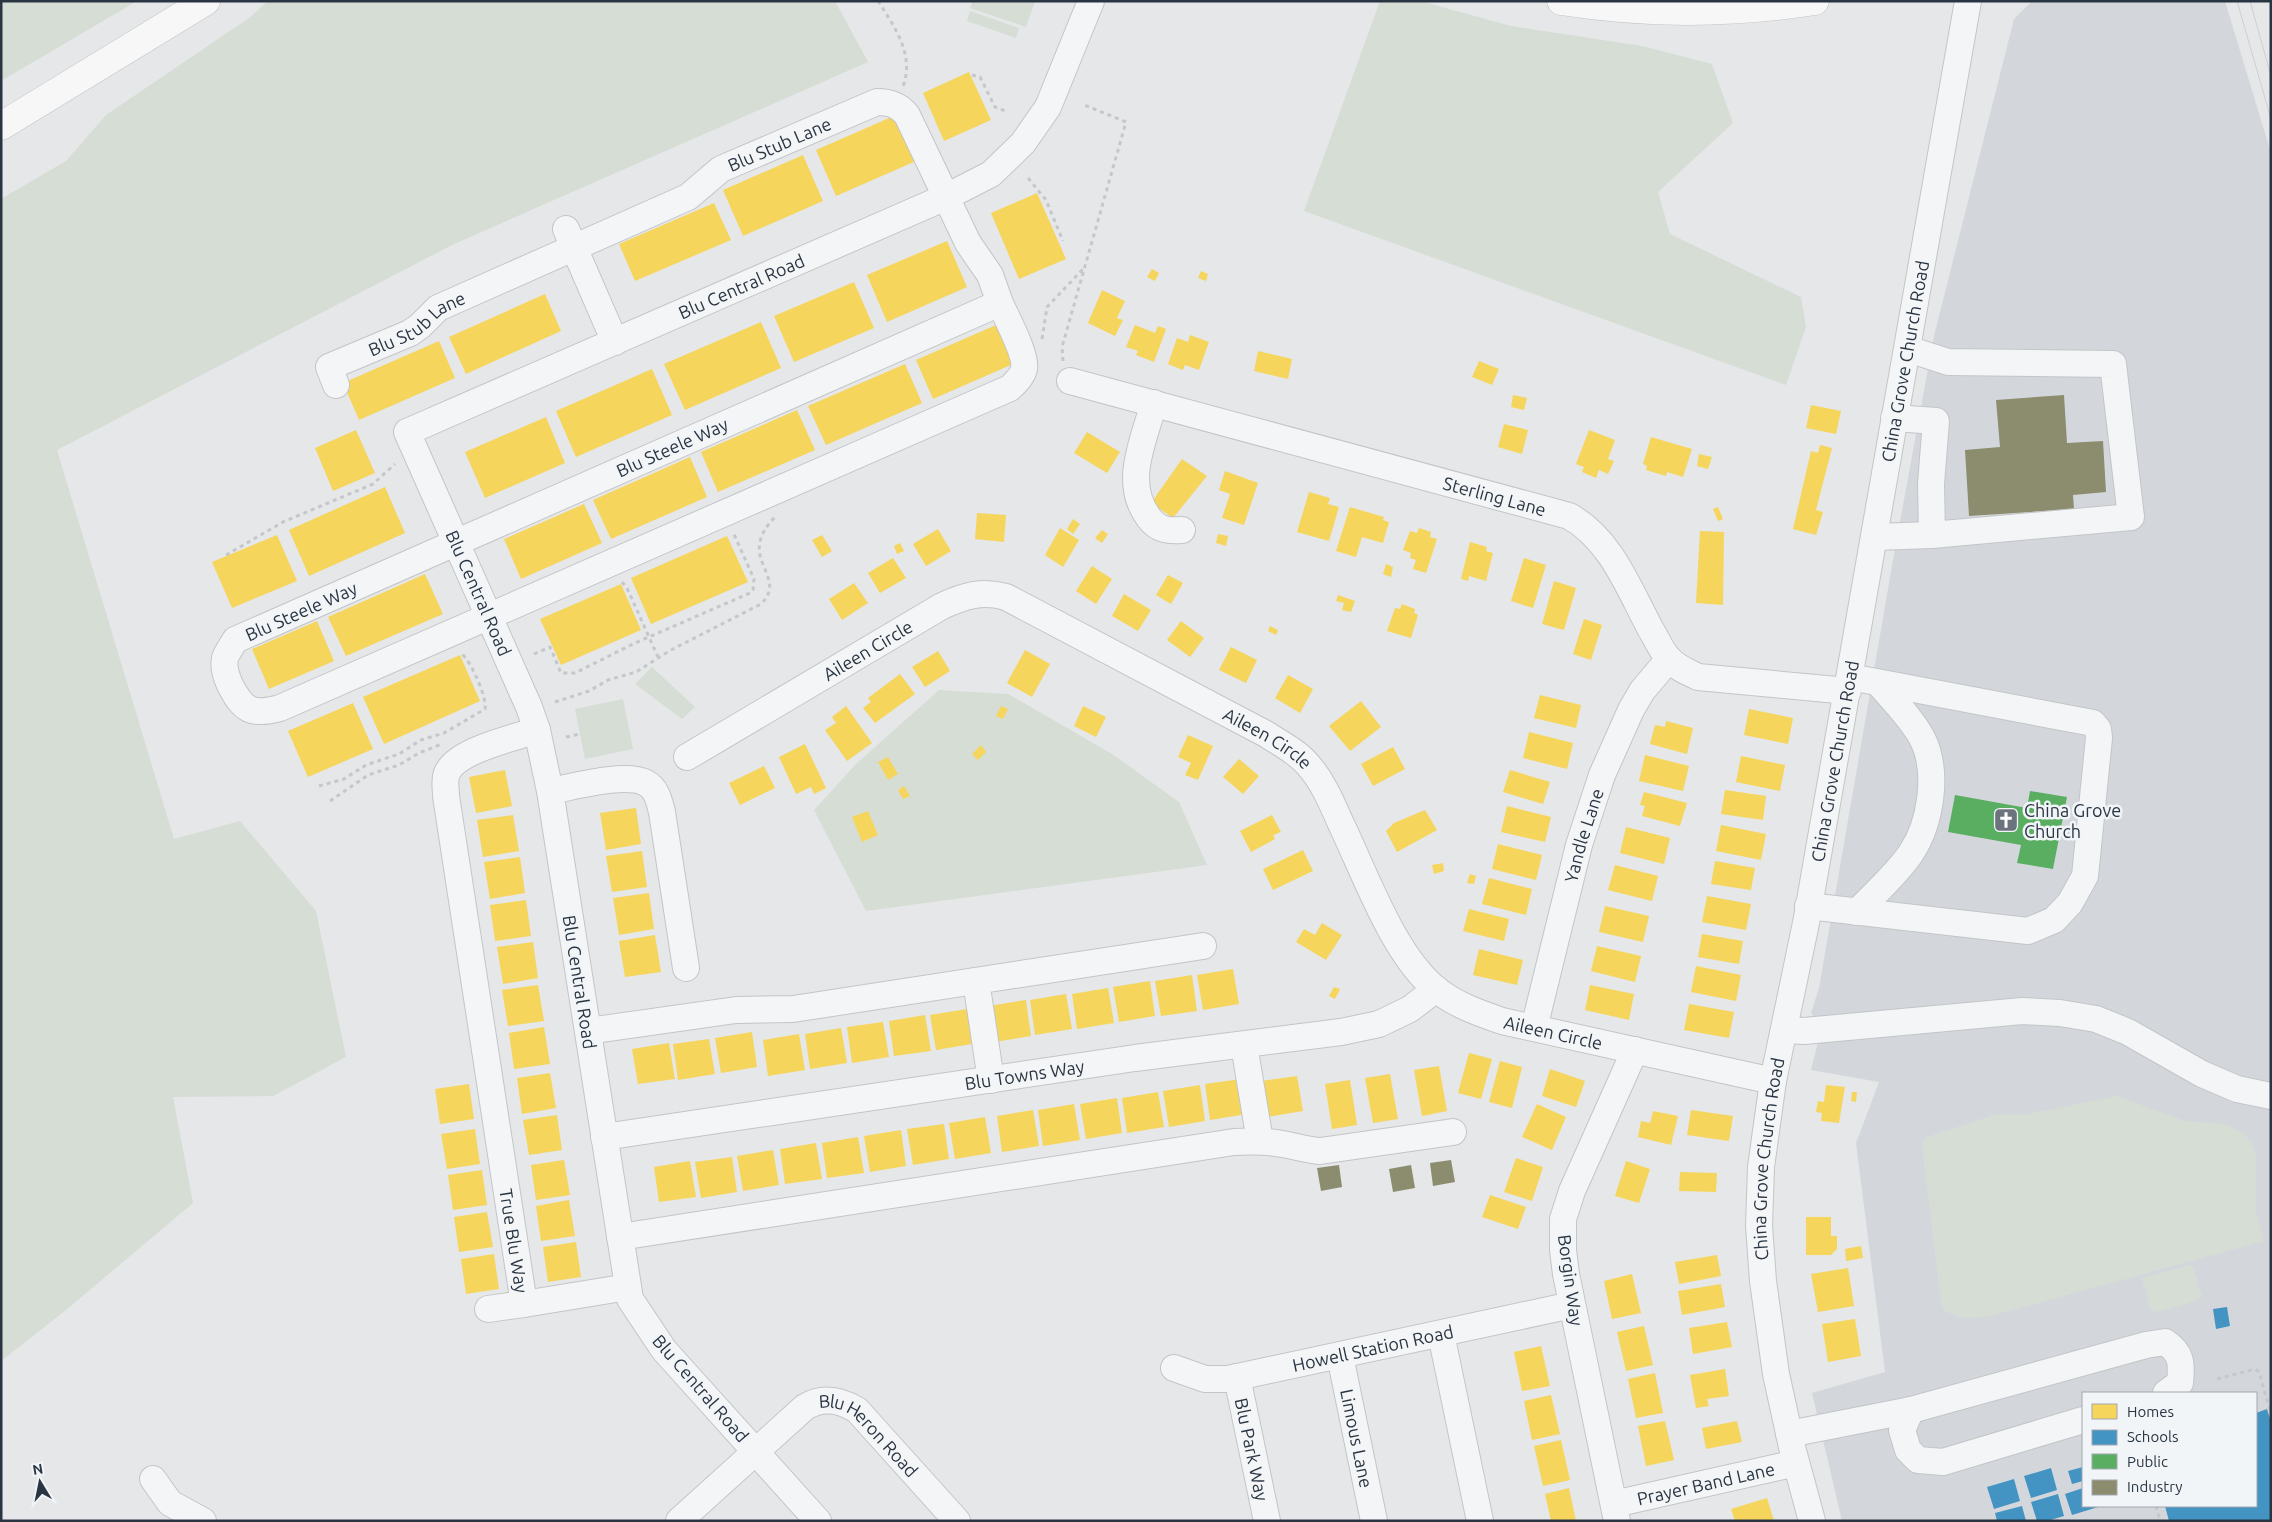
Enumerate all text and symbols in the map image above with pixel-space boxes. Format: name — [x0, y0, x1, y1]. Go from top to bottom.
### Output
street label: Blu Stub Lane — [724, 113, 834, 175]
street label: Blu Central Road — [675, 250, 807, 322]
street label: China Grove Church Road — [1877, 259, 1932, 464]
street label: Blu Stub Lane — [365, 287, 468, 359]
street label: Blu Steele Way — [613, 413, 731, 481]
street label: Sterling Lane — [1441, 472, 1548, 519]
street label: Blu Central Road — [442, 527, 516, 659]
street label: Blu Steele Way — [242, 577, 360, 645]
street label: Aileen Circle — [819, 616, 916, 684]
street label: China Grove Church Road — [1807, 659, 1862, 863]
street label: Aileen Circle — [1220, 703, 1316, 773]
street label: Yandle Lane — [1560, 786, 1607, 884]
place label: China Grove Church — [2024, 800, 2121, 841]
church icon: China Grove Church — [1993, 807, 2019, 833]
street label: Blu Central Road — [560, 914, 600, 1050]
street label: Aileen Circle — [1502, 1012, 1604, 1053]
street label: Blu Towns Way — [963, 1056, 1086, 1093]
street label: China Grove Church Road — [1749, 1056, 1788, 1261]
street label: True Blu Way — [496, 1187, 532, 1295]
street label: Borgin Way — [1555, 1233, 1587, 1327]
street label: Howell Station Road — [1290, 1321, 1455, 1375]
street label: Blu Central Road — [649, 1330, 753, 1446]
street label: Limous Lane — [1337, 1387, 1377, 1490]
street label: Blu Heron Road — [818, 1390, 922, 1481]
legend — [2082, 1392, 2257, 1507]
street label: Blu Park Way — [1232, 1396, 1273, 1503]
text: Homes — [2127, 1403, 2174, 1420]
text: Schools — [2127, 1428, 2178, 1445]
text: Public — [2127, 1453, 2168, 1470]
north arrow — [15, 1457, 65, 1507]
street label: Prayer Band Lane — [1635, 1458, 1777, 1509]
text: N — [31, 1460, 44, 1478]
text: Industry — [2127, 1478, 2182, 1495]

